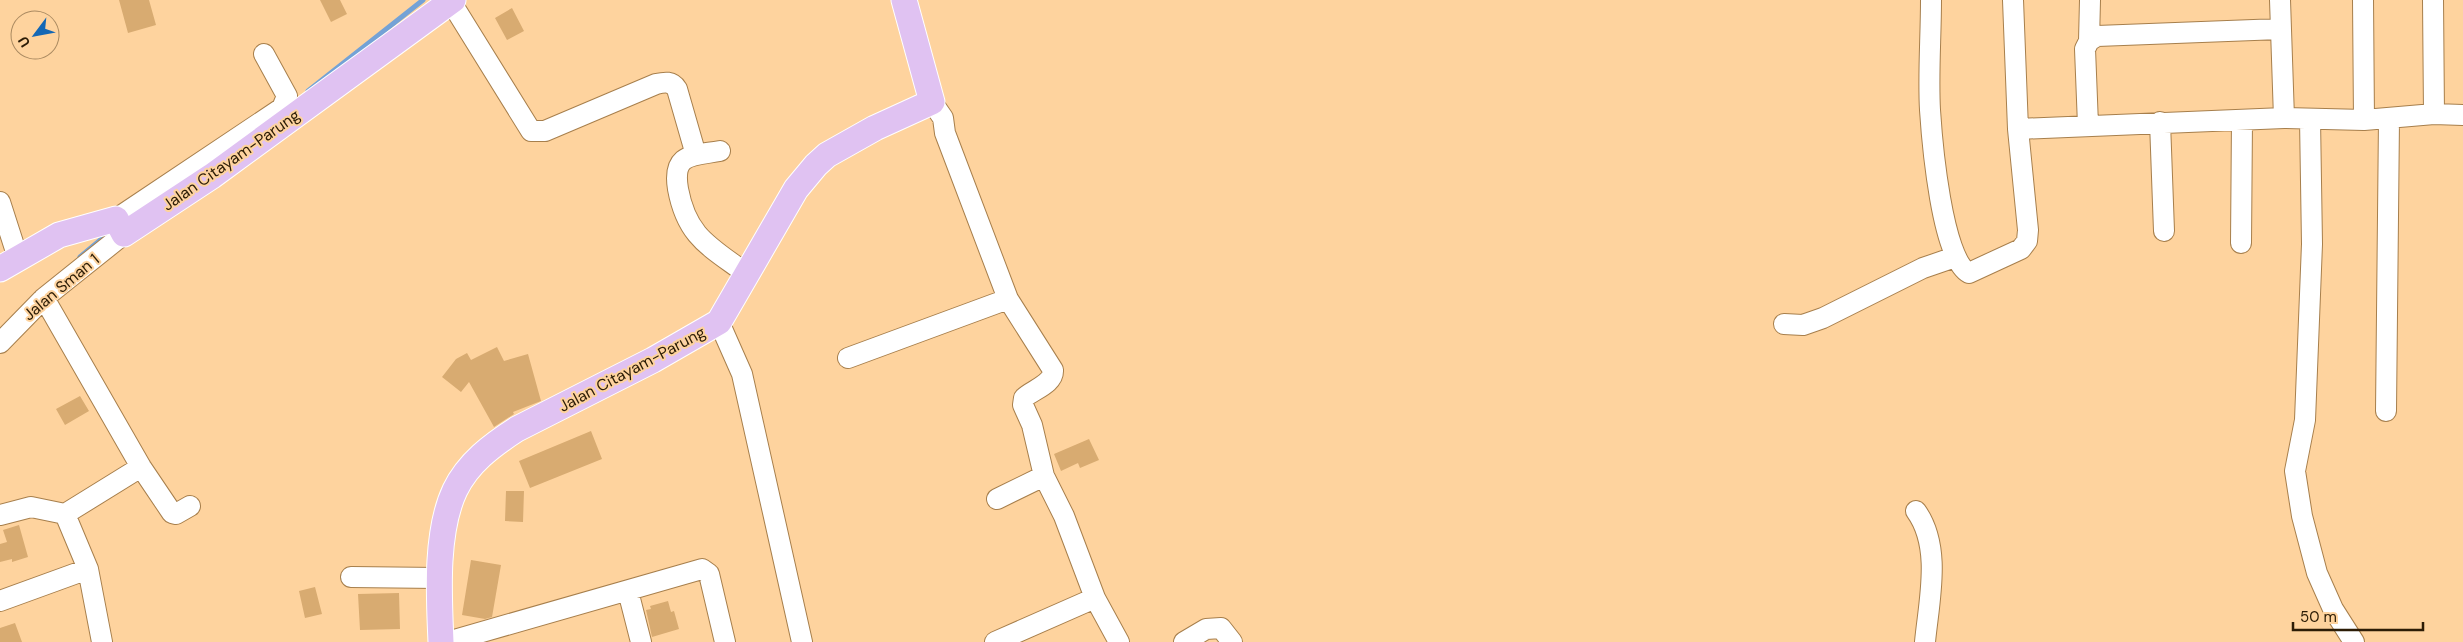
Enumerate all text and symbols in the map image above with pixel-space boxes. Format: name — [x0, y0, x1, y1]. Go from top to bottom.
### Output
north arrow — [10, 10, 60, 60]
text: U — [14, 33, 34, 51]
street label: Jalan Citayam-Parung — [158, 105, 304, 215]
street label: Jalan Sman 1 — [19, 249, 103, 325]
street label: Jalan Citayam-Parung — [555, 321, 709, 417]
scale bar — [2293, 600, 2423, 632]
text: 50 m — [2300, 607, 2337, 627]

